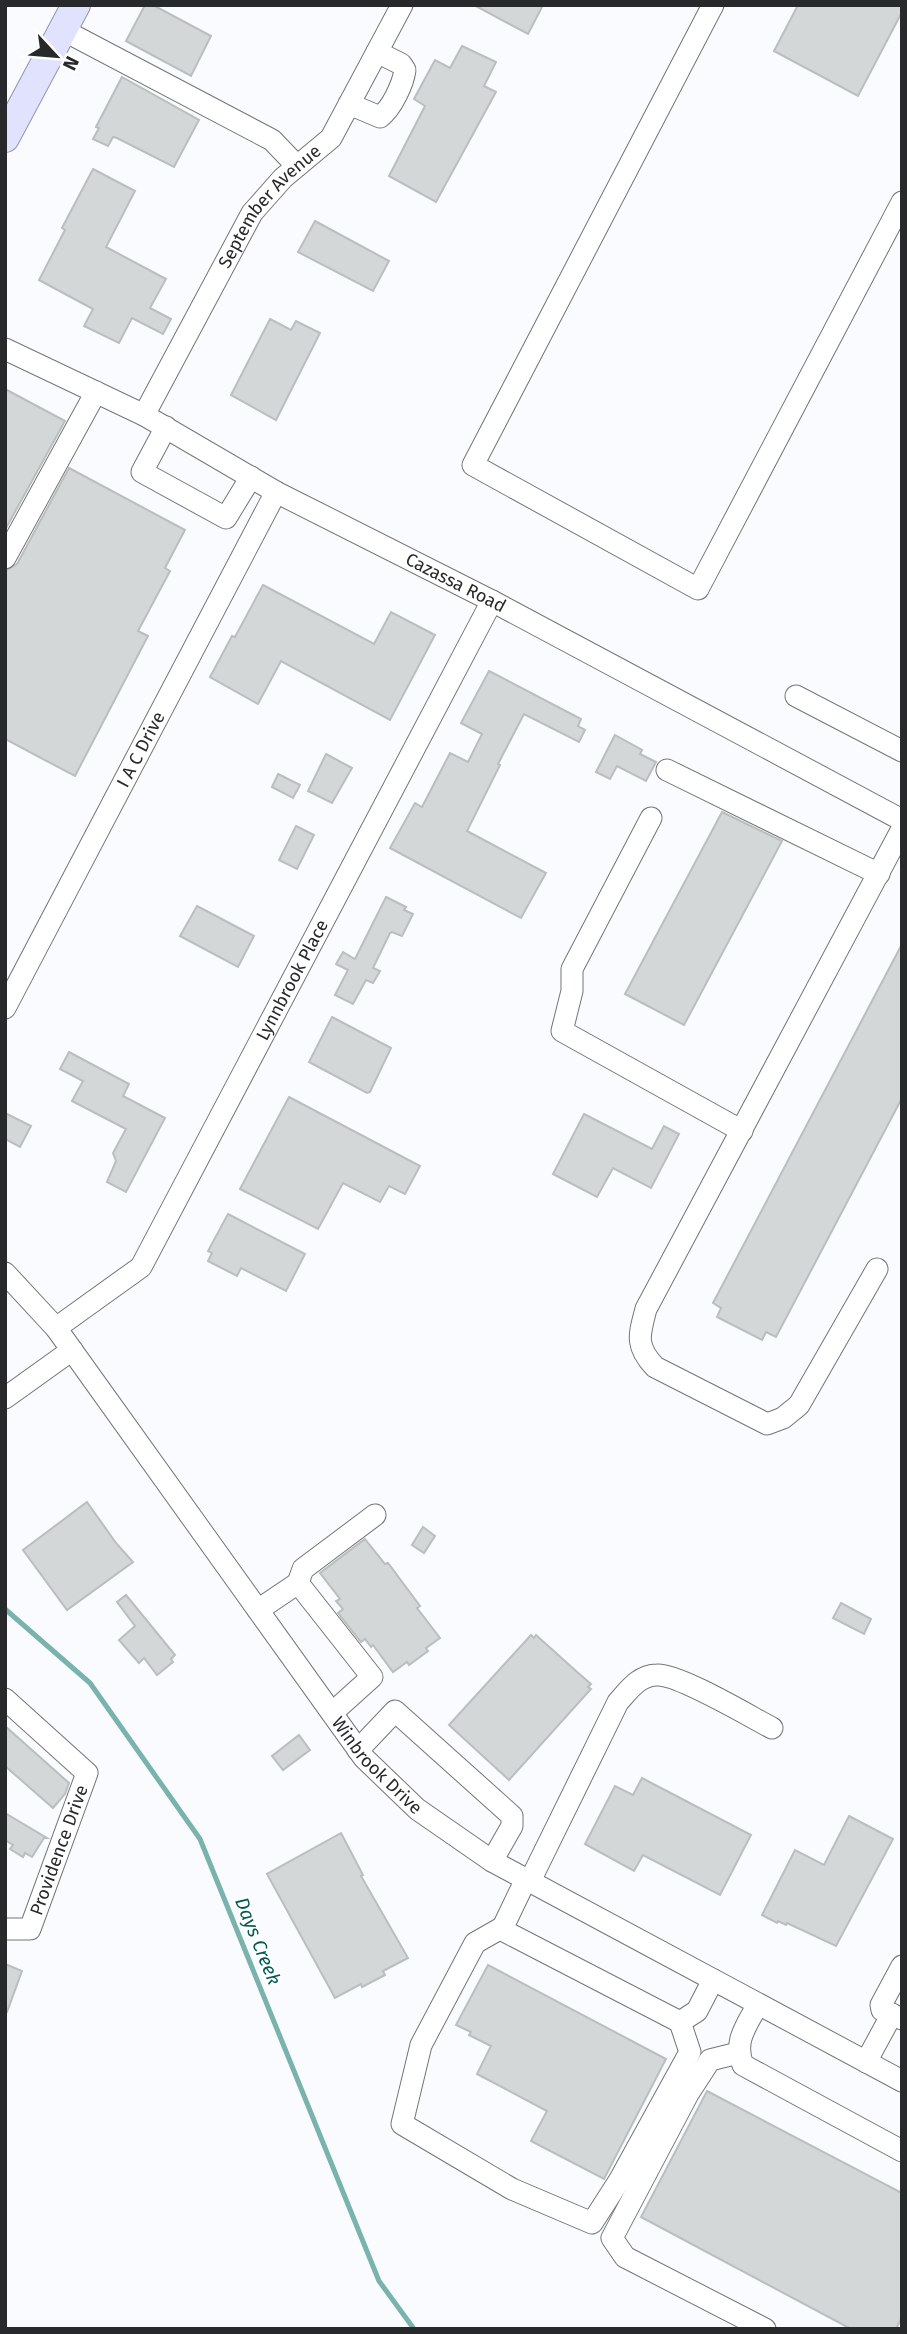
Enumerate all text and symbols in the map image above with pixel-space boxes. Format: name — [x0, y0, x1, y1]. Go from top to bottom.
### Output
north arrow — [21, 21, 91, 91]
text: N — [58, 53, 84, 74]
street label: September Avenue — [214, 140, 325, 272]
street label: Cazassa Road — [402, 548, 510, 617]
street label: I A C Drive — [112, 708, 170, 791]
street label: Lynnbrook Place — [251, 916, 333, 1044]
street label: Winbrook Drive — [327, 1712, 427, 1819]
street label: Providence Drive — [25, 1782, 93, 1918]
water label: Days Creek — [230, 1894, 286, 1988]

